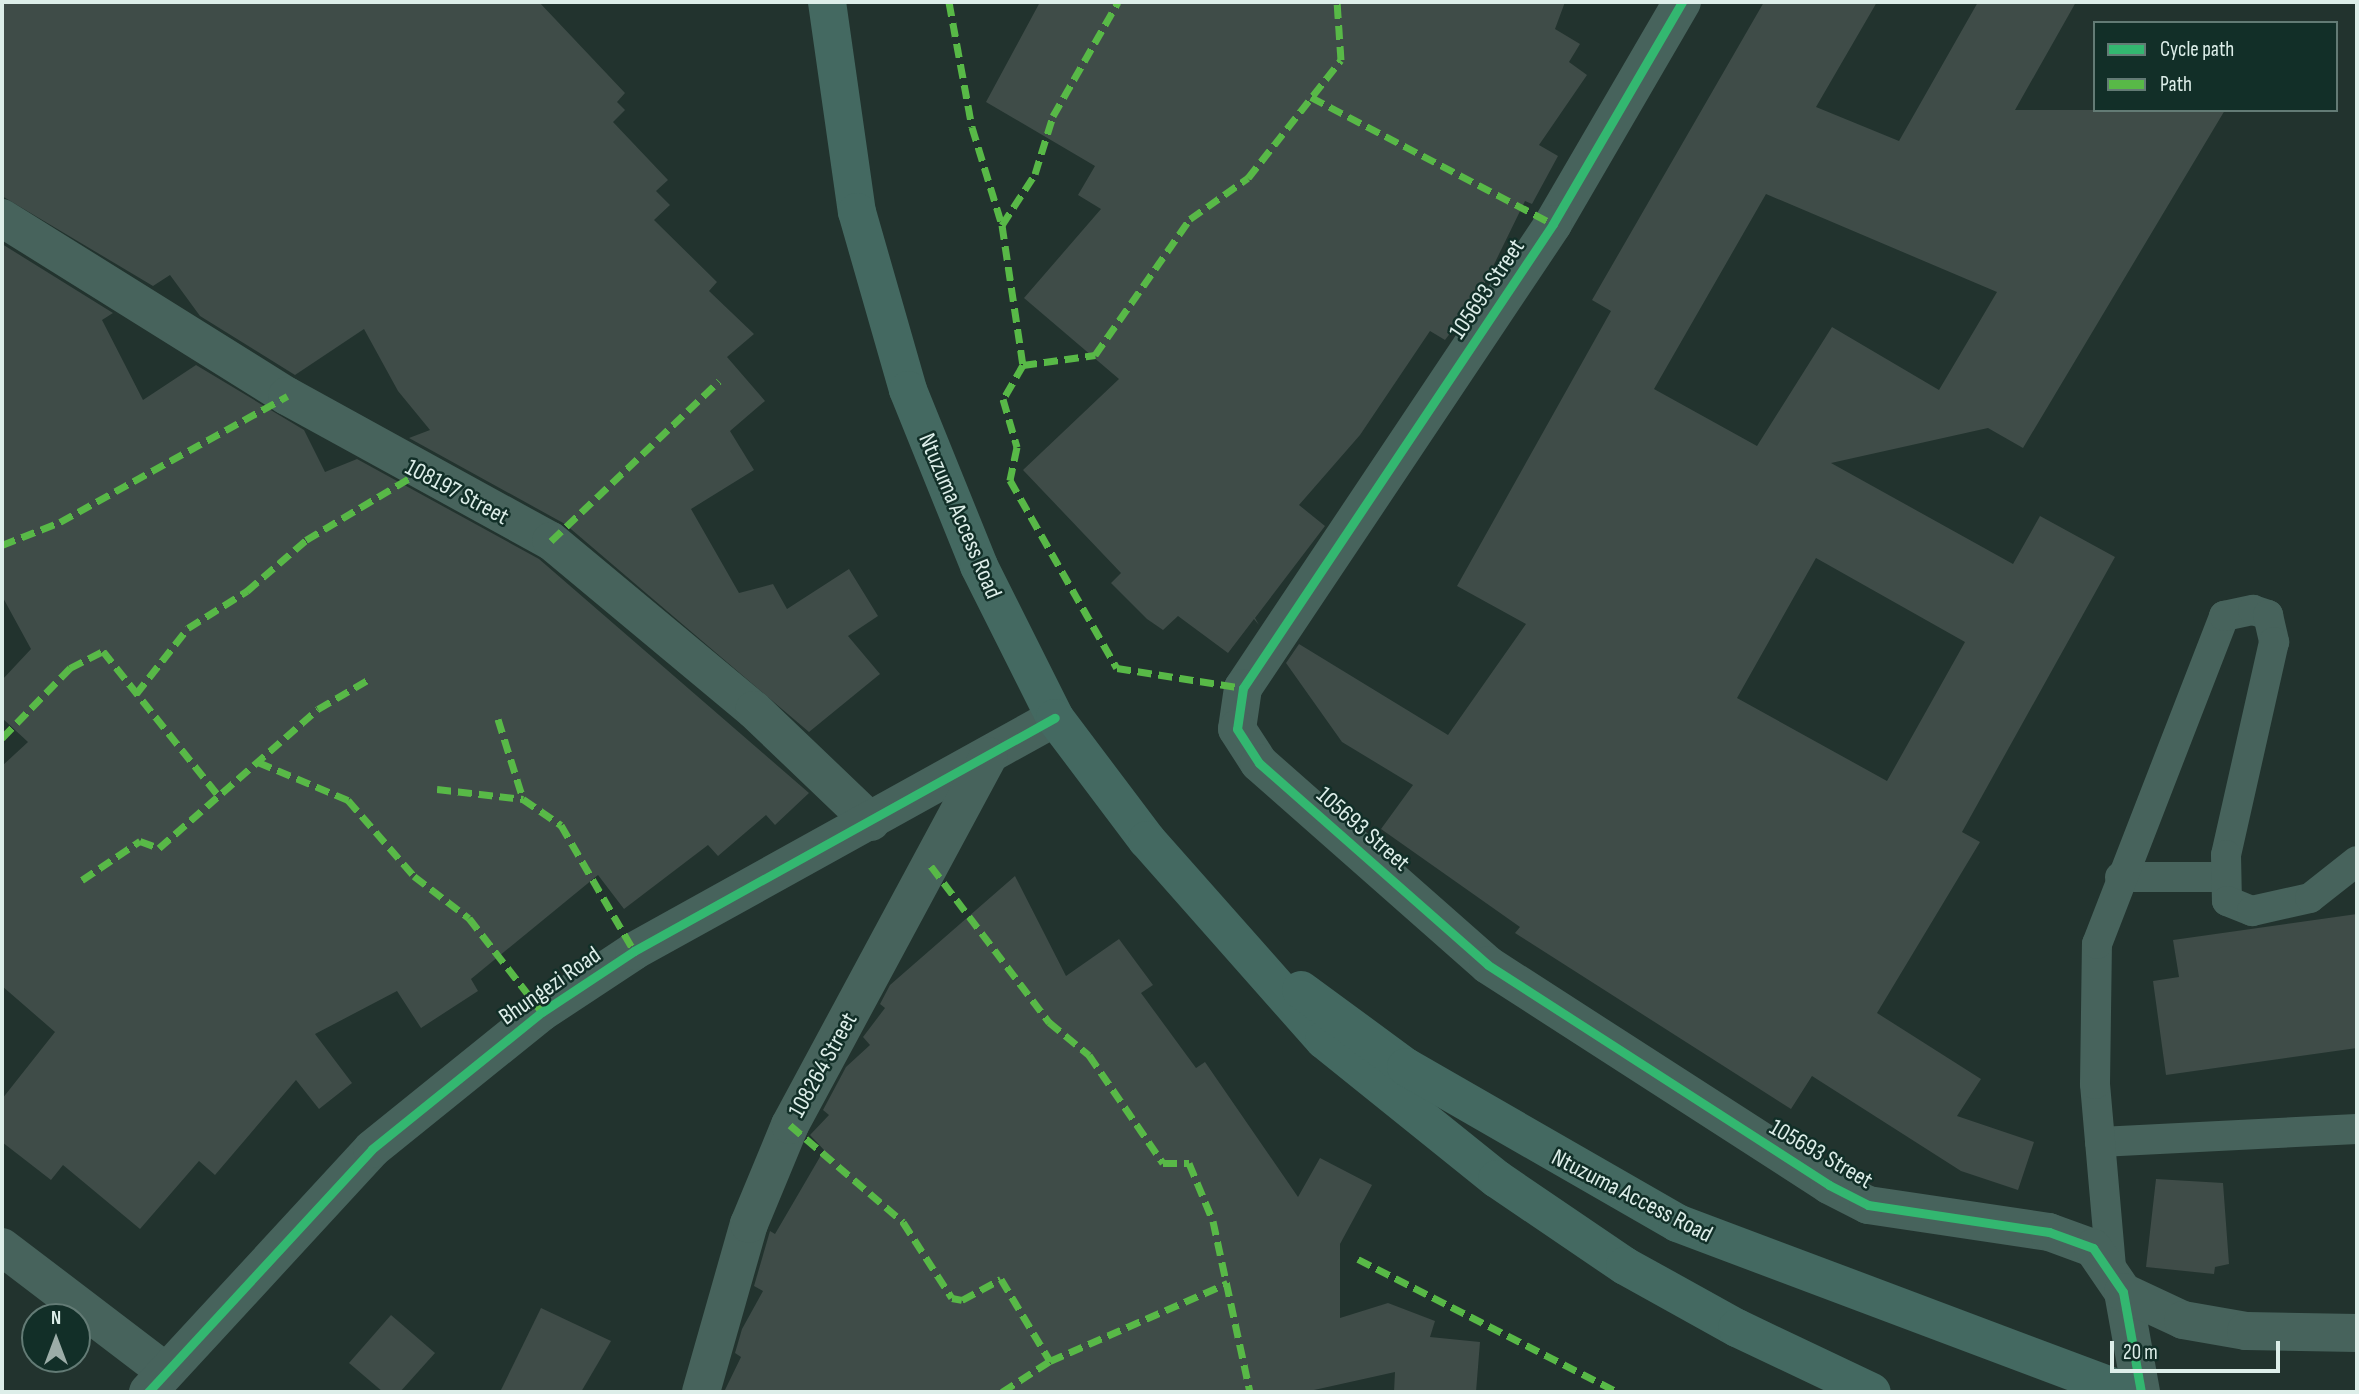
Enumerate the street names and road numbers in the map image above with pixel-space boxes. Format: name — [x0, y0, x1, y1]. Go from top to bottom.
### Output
street label: 105693 Street — [1443, 234, 1531, 344]
street label: Ntuzuma Access Road — [912, 429, 1008, 603]
street label: 108197 Street — [400, 453, 514, 531]
street label: 105693 Street — [1310, 781, 1416, 877]
street label: Bhungezi Road — [494, 941, 606, 1031]
street label: 108264 Street — [782, 1008, 864, 1122]
street label: 105693 Street — [1764, 1113, 1878, 1195]
street label: Ntuzuma Access Road — [1547, 1143, 1717, 1249]

